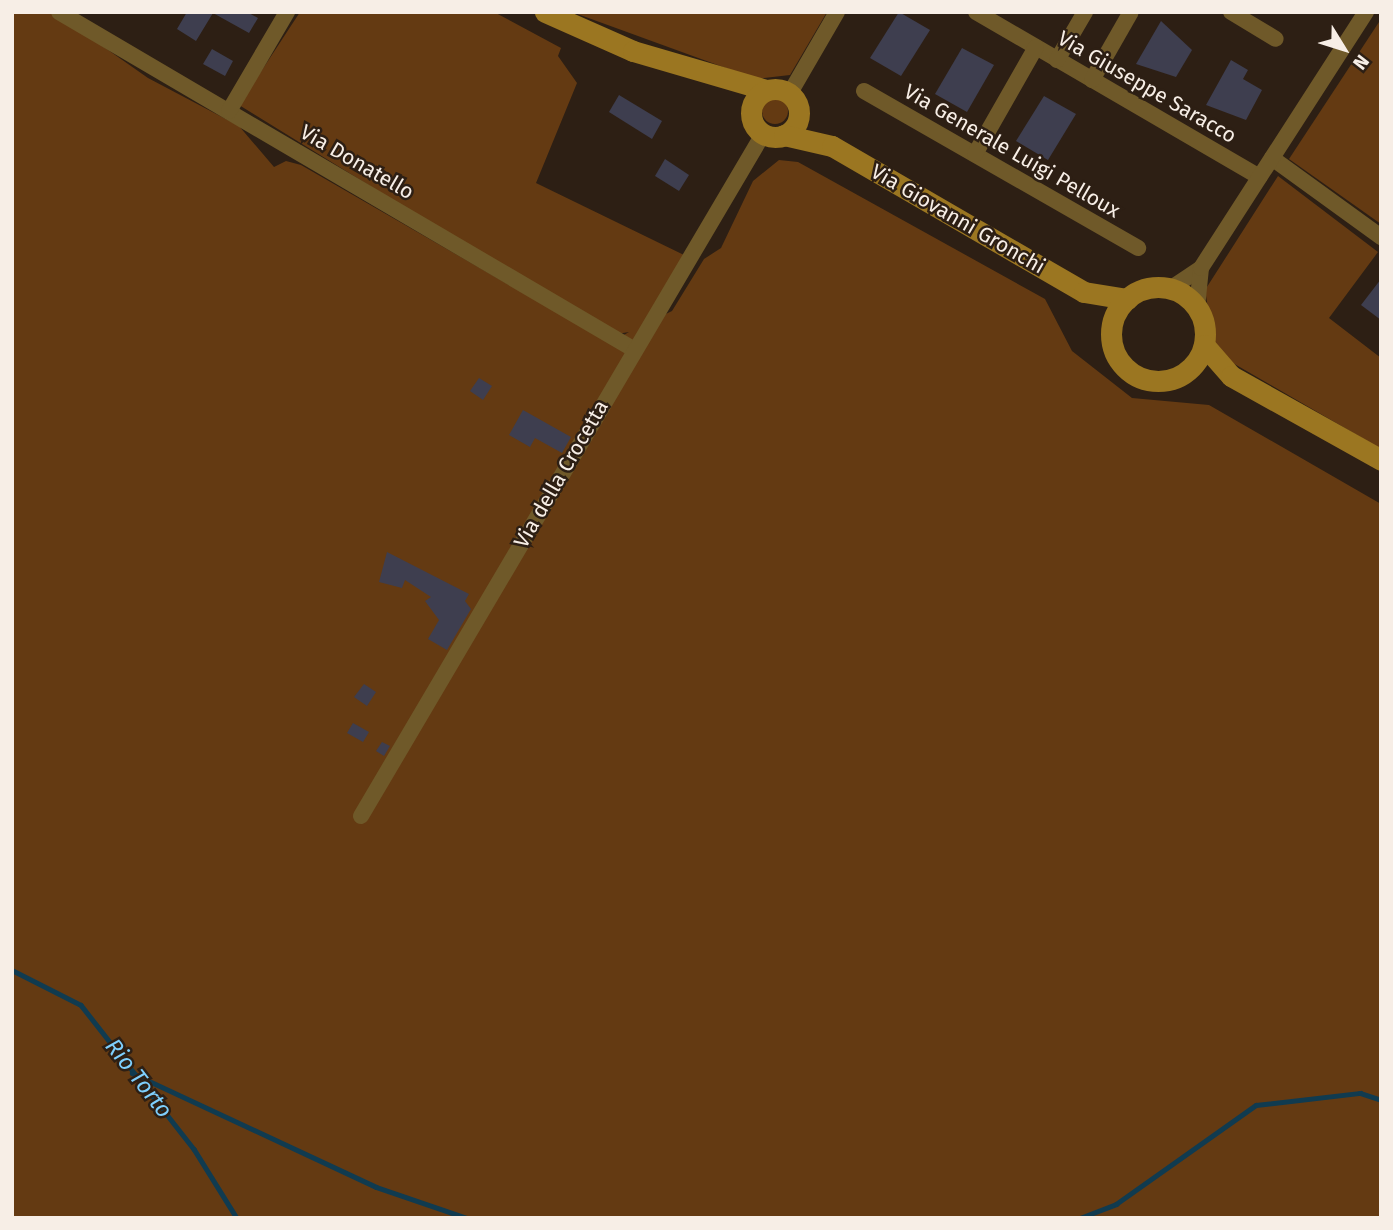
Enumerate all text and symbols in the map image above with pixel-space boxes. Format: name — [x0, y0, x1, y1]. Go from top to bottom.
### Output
north arrow — [1309, 14, 1379, 84]
street label: Via Giuseppe Saracco — [1053, 25, 1241, 149]
text: N — [1348, 50, 1374, 74]
street label: Via Generale Luigi Pelloux — [899, 79, 1125, 223]
street label: Via Donatello — [296, 119, 418, 205]
street label: Via Giovanni Gronchi — [866, 159, 1050, 279]
street label: Via della Crocetta — [508, 396, 614, 552]
water label: Rio Torto — [100, 1033, 178, 1123]

